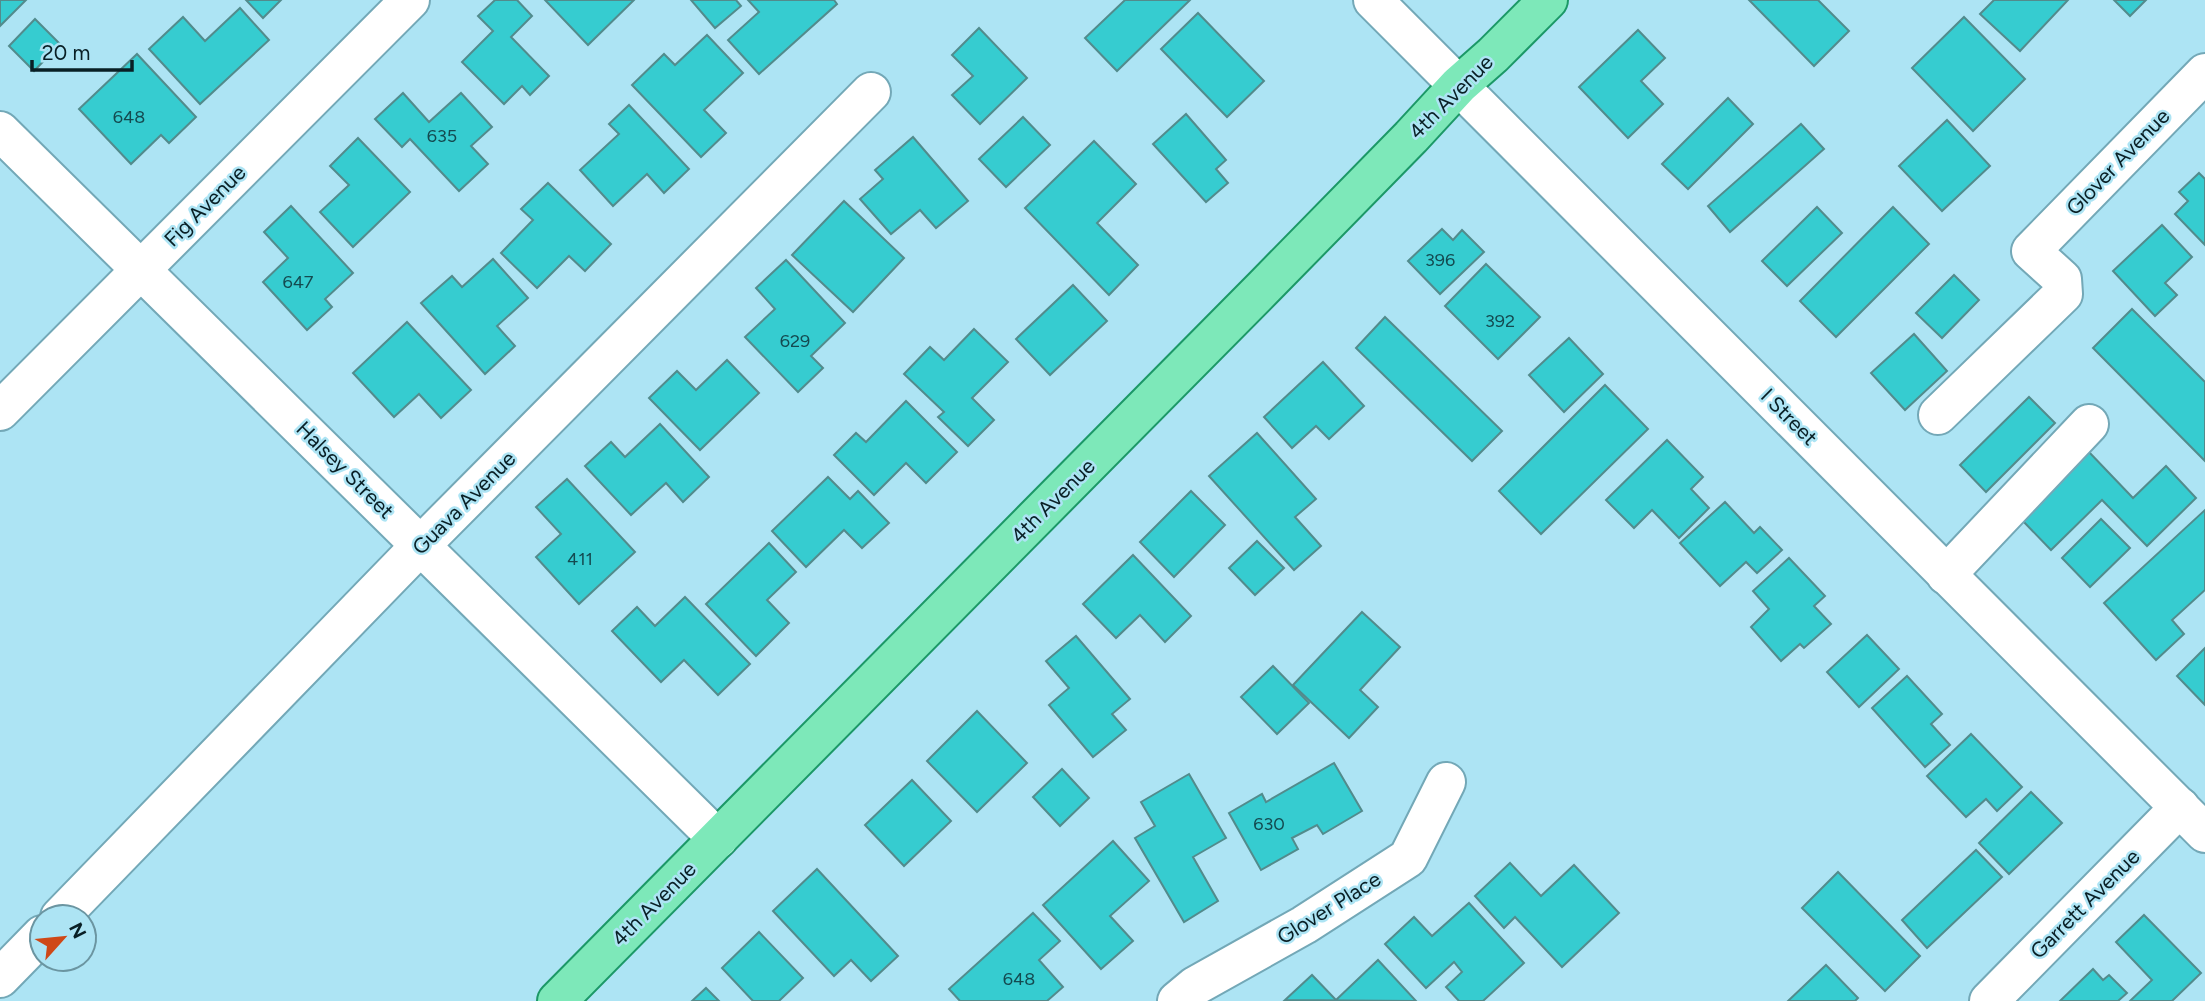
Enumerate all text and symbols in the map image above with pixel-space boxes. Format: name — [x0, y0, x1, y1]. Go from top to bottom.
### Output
scale bar — [32, 28, 131, 72]
text: 20 m — [42, 40, 90, 65]
street label: 4th Avenue — [1403, 49, 1498, 144]
street label: Glover Avenue — [2061, 103, 2175, 220]
house number: 648 — [113, 106, 145, 128]
house number: 635 — [427, 125, 457, 147]
street label: Fig Avenue — [159, 160, 251, 252]
house number: 396 — [1425, 249, 1455, 271]
house number: 647 — [282, 271, 314, 293]
house number: 392 — [1485, 310, 1515, 332]
house number: 629 — [780, 330, 810, 352]
street label: I Street — [1756, 383, 1823, 450]
street label: Halsey Street — [292, 416, 399, 523]
street label: Guava Avenue — [407, 446, 521, 560]
street label: 4th Avenue — [1005, 453, 1100, 548]
house number: 411 — [567, 548, 593, 570]
house number: 630 — [1253, 813, 1285, 835]
street label: Garrett Avenue — [2025, 844, 2145, 964]
street label: 4th Avenue — [606, 856, 701, 951]
street label: Glover Place — [1272, 866, 1385, 949]
north arrow — [28, 903, 98, 973]
text: N — [64, 919, 91, 942]
house number: 648 — [1003, 968, 1035, 990]

